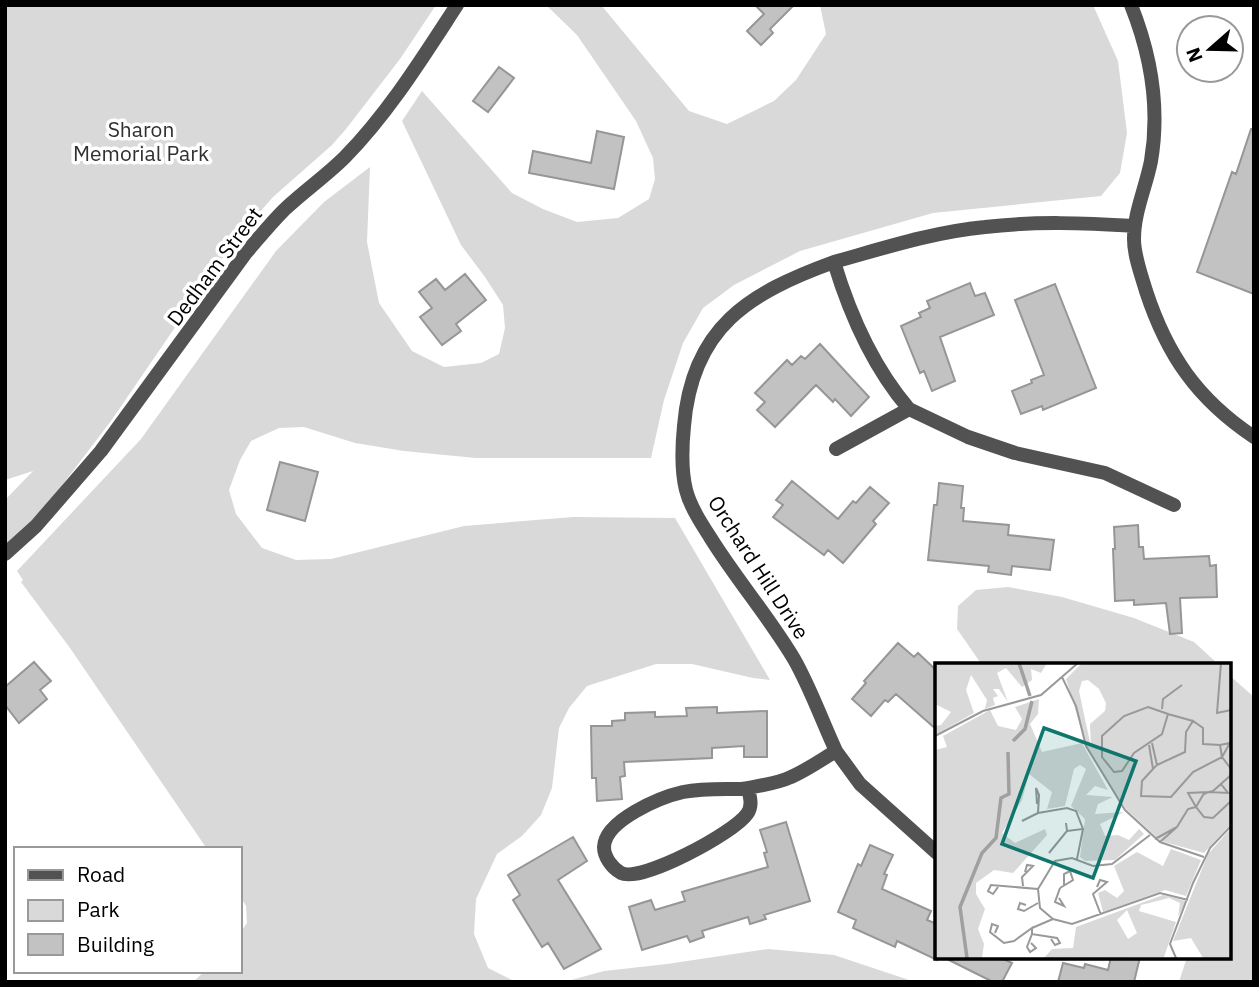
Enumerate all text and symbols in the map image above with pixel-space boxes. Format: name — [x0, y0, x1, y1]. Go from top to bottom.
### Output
north arrow — [1175, 14, 1245, 84]
text: N — [1180, 44, 1208, 65]
park label: Sharon Memorial Park — [73, 115, 209, 167]
street label: Dedham Street — [160, 201, 268, 331]
street label: Orchard Hill Drive — [702, 490, 816, 644]
inset map — [935, 663, 1231, 959]
legend — [14, 847, 242, 973]
text: Road — [77, 860, 125, 888]
text: Park — [77, 895, 120, 923]
text: Building — [77, 930, 154, 958]

